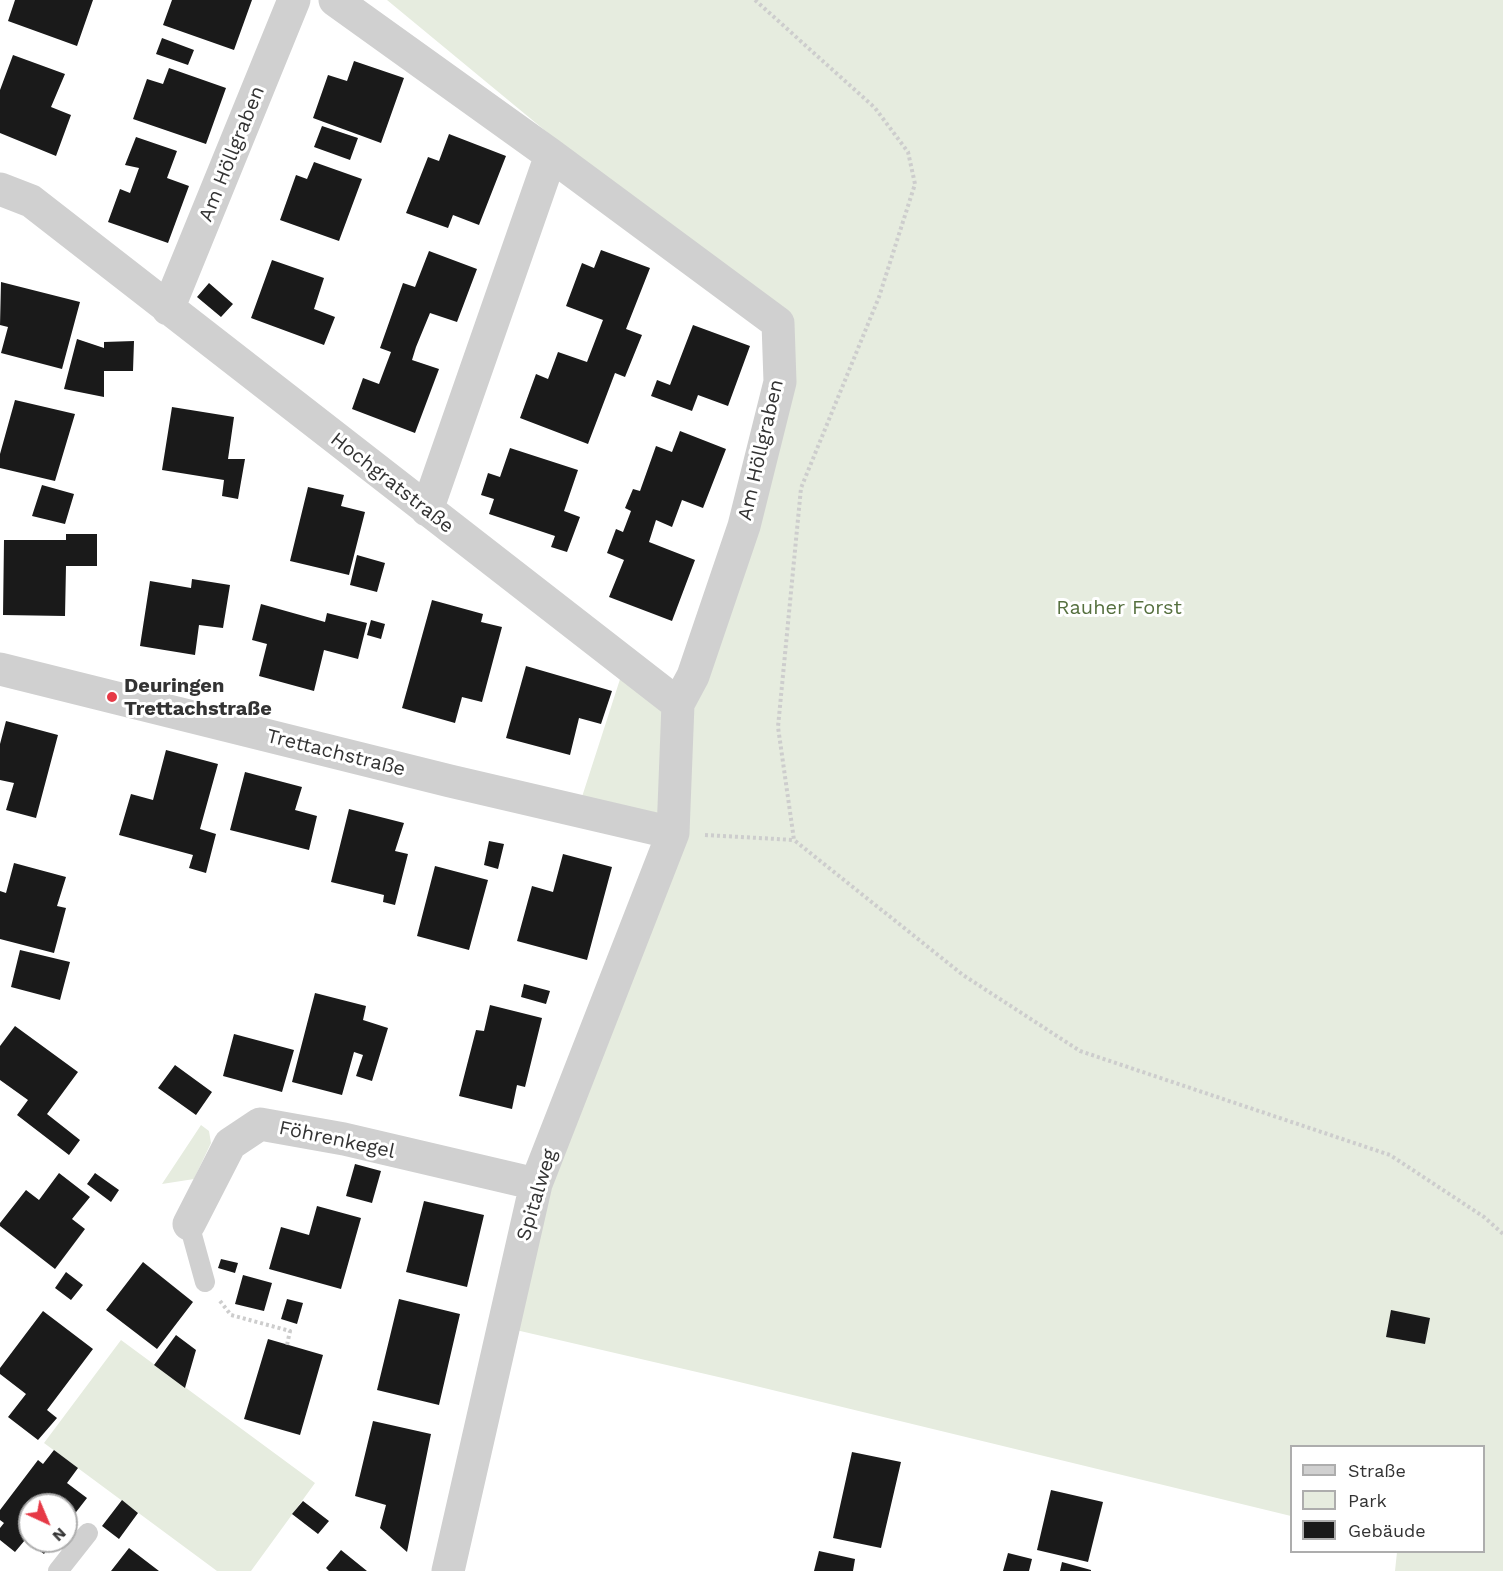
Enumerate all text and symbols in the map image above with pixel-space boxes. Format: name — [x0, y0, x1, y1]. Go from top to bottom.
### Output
street label: Am Höllgraben — [194, 83, 270, 225]
street label: Am Höllgraben — [733, 377, 789, 523]
street label: Hochgratstraße — [326, 427, 458, 539]
park label: Rauher Forst — [1056, 596, 1182, 620]
place label: Deuringen Trettachstraße — [124, 674, 272, 721]
marker: Deuringen Trettachstraße — [105, 690, 119, 704]
street label: Trettachstraße — [264, 724, 408, 782]
street label: Föhrenkegel — [277, 1116, 397, 1164]
street label: Spitalweg — [512, 1146, 562, 1244]
legend — [1290, 1445, 1485, 1553]
text: Straße — [1348, 1460, 1406, 1481]
text: Park — [1348, 1490, 1387, 1511]
north arrow — [18, 1493, 78, 1553]
text: Gebäude — [1348, 1520, 1426, 1541]
text: N — [49, 1524, 70, 1546]

